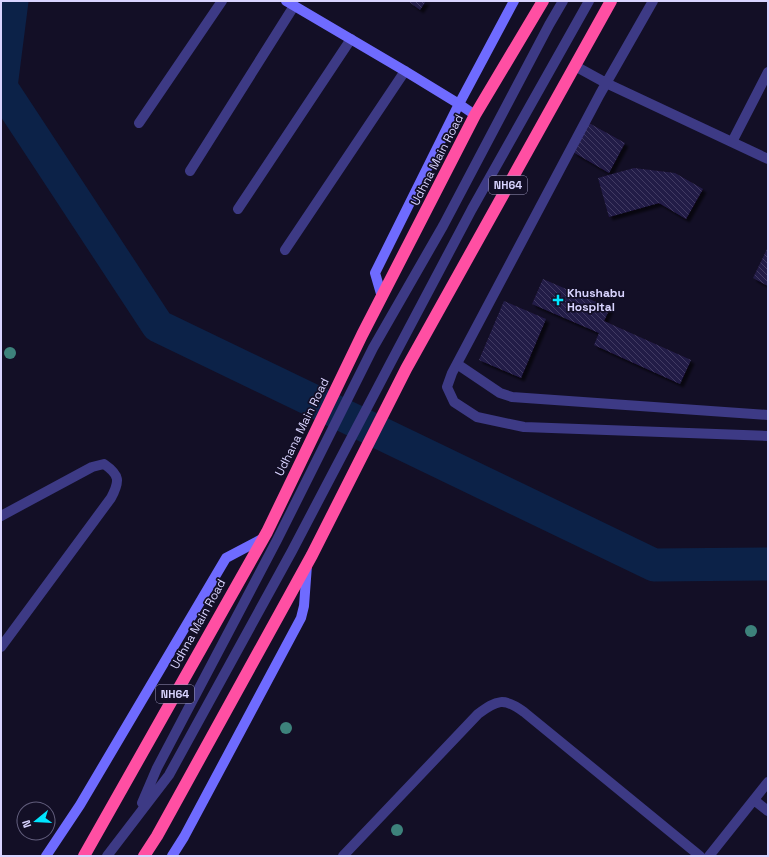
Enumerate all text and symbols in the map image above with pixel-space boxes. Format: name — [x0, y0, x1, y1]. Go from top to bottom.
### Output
street label: Udhna Main Road — [407, 112, 467, 208]
road number: NH64 — [489, 176, 527, 194]
place label: Khushabu Hospital — [567, 285, 625, 315]
marker: Khushabu Hospital — [552, 294, 564, 306]
street label: Udhana Main Road — [271, 375, 333, 479]
street label: Udhna Main Road — [167, 576, 229, 672]
road number: NH64 — [156, 685, 194, 703]
north arrow — [16, 801, 56, 841]
text: N — [19, 818, 34, 830]

